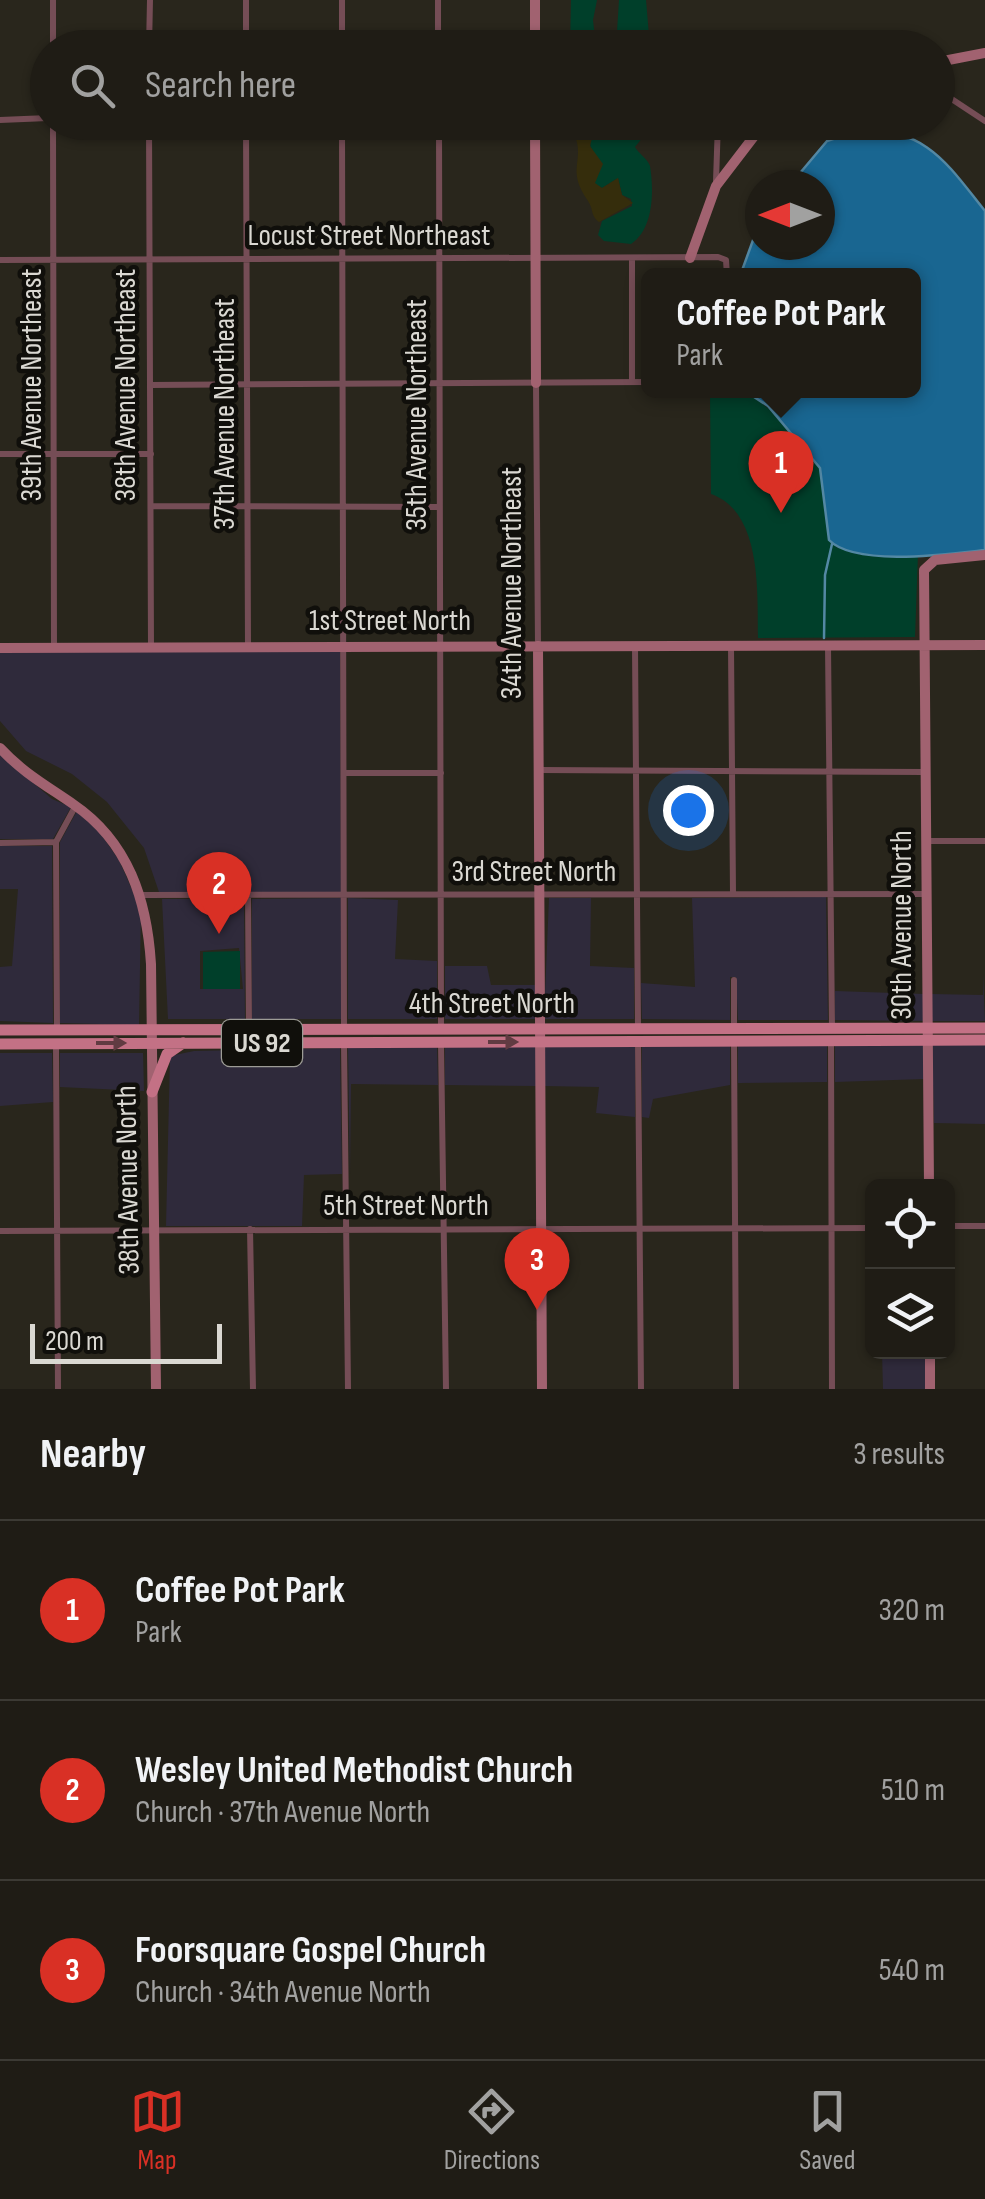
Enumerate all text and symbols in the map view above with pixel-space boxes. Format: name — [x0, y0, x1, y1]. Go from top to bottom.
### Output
search box — [30, 30, 955, 140]
icon: search — [65, 58, 120, 113]
text: Search here — [145, 63, 296, 108]
north arrow — [745, 170, 835, 260]
street label: Locust Street Northeast — [248, 218, 490, 254]
street label: 39th Avenue Northeast — [14, 268, 50, 502]
popup — [641, 268, 921, 398]
street label: 38th Avenue Northeast — [108, 269, 144, 501]
text: Coffee Pot Park — [676, 291, 886, 336]
street label: 37th Avenue Northeast — [207, 298, 243, 530]
street label: 35th Avenue Northeast — [399, 299, 435, 531]
text: Park — [676, 336, 723, 375]
pin: 1 — [748, 430, 814, 513]
street label: 34th Avenue Northeast — [494, 467, 530, 699]
street label: 1st Street North — [309, 603, 471, 639]
your location — [663, 785, 714, 836]
street label: 30th Avenue North — [884, 830, 920, 1020]
pin: 2 — [186, 852, 252, 934]
street label: 3rd Street North — [452, 854, 616, 890]
street label: 4th Street North — [409, 986, 575, 1022]
road number: US 92 — [222, 1020, 302, 1066]
one-way arrow — [95, 1035, 127, 1051]
one-way arrow — [488, 1035, 520, 1051]
street label: 38th Avenue North — [108, 1085, 148, 1275]
map controls — [865, 1179, 955, 1359]
button: locate — [865, 1179, 955, 1269]
street label: 5th Street North — [323, 1188, 489, 1224]
pin: 3 — [504, 1228, 570, 1310]
button: layers — [865, 1269, 955, 1359]
scale bar — [30, 1319, 222, 1364]
text: 200 m — [45, 1325, 104, 1358]
text: Nearby — [40, 1429, 146, 1480]
text: 3 results — [853, 1435, 945, 1474]
text: Coffee Pot Park — [135, 1568, 345, 1613]
text: 1 — [66, 1591, 79, 1630]
text: 320 m — [878, 1591, 945, 1630]
text: Park — [135, 1613, 182, 1652]
text: Wesley United Methodist Church — [135, 1748, 573, 1793]
text: 2 — [65, 1771, 80, 1810]
text: 510 m — [881, 1771, 945, 1810]
text: Church · 37th Avenue North — [135, 1793, 430, 1832]
text: Foorsquare Gospel Church — [135, 1928, 486, 1973]
text: 3 — [65, 1951, 80, 1990]
text: 540 m — [879, 1951, 945, 1990]
text: Church · 34th Avenue North — [135, 1973, 431, 2012]
tab: Map — [130, 2084, 185, 2177]
tab: Directions — [444, 2084, 540, 2177]
tab: Saved — [799, 2084, 855, 2177]

